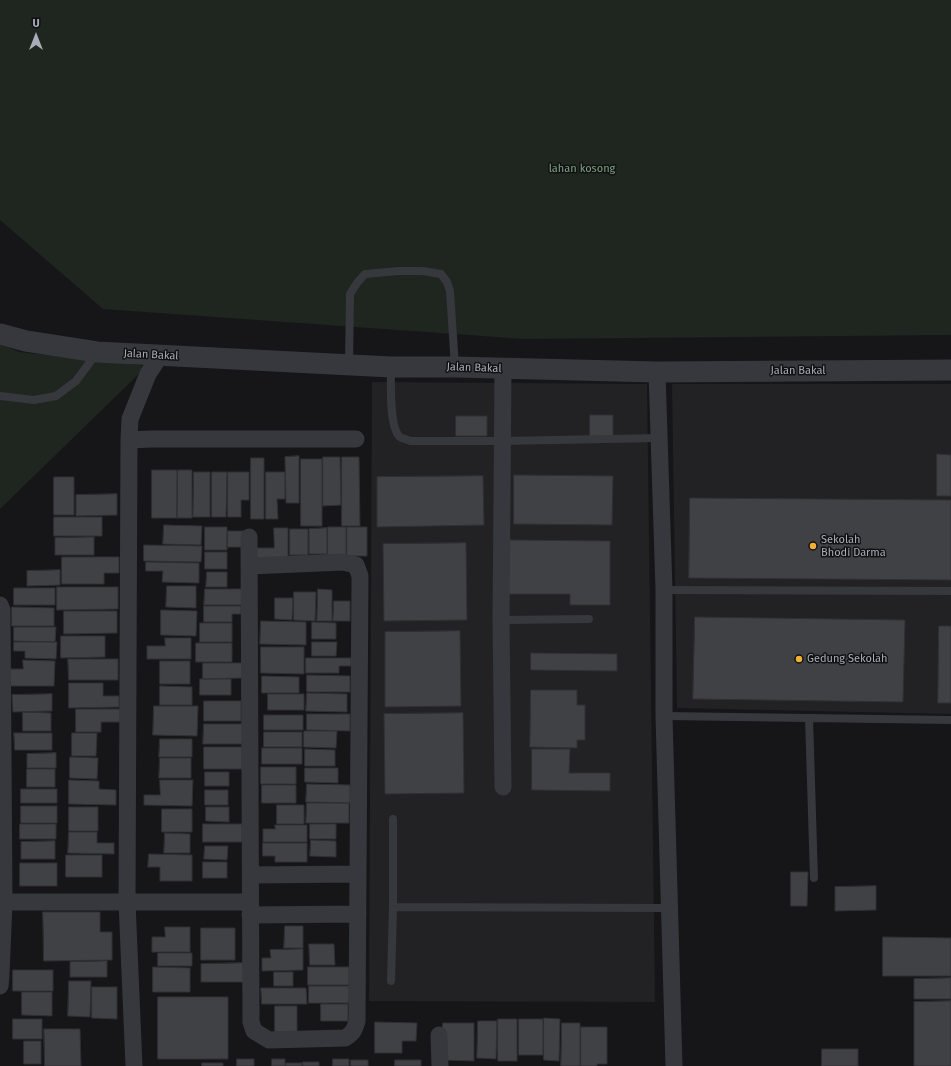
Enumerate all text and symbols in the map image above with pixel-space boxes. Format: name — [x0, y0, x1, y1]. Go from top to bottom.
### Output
north arrow — [16, 16, 56, 56]
text: U — [32, 17, 40, 30]
park label: lahan kosong — [549, 162, 615, 176]
street label: Jalan Bakal — [123, 347, 179, 363]
street label: Jalan Bakal — [446, 360, 502, 376]
street label: Jalan Bakal — [771, 364, 825, 378]
place label: Sekolah Bhodi Darma — [821, 533, 886, 559]
marker: Sekolah Bhodi Darma — [808, 541, 818, 551]
place label: Gedung Sekolah — [807, 652, 888, 666]
marker: Gedung Sekolah — [794, 654, 804, 664]

